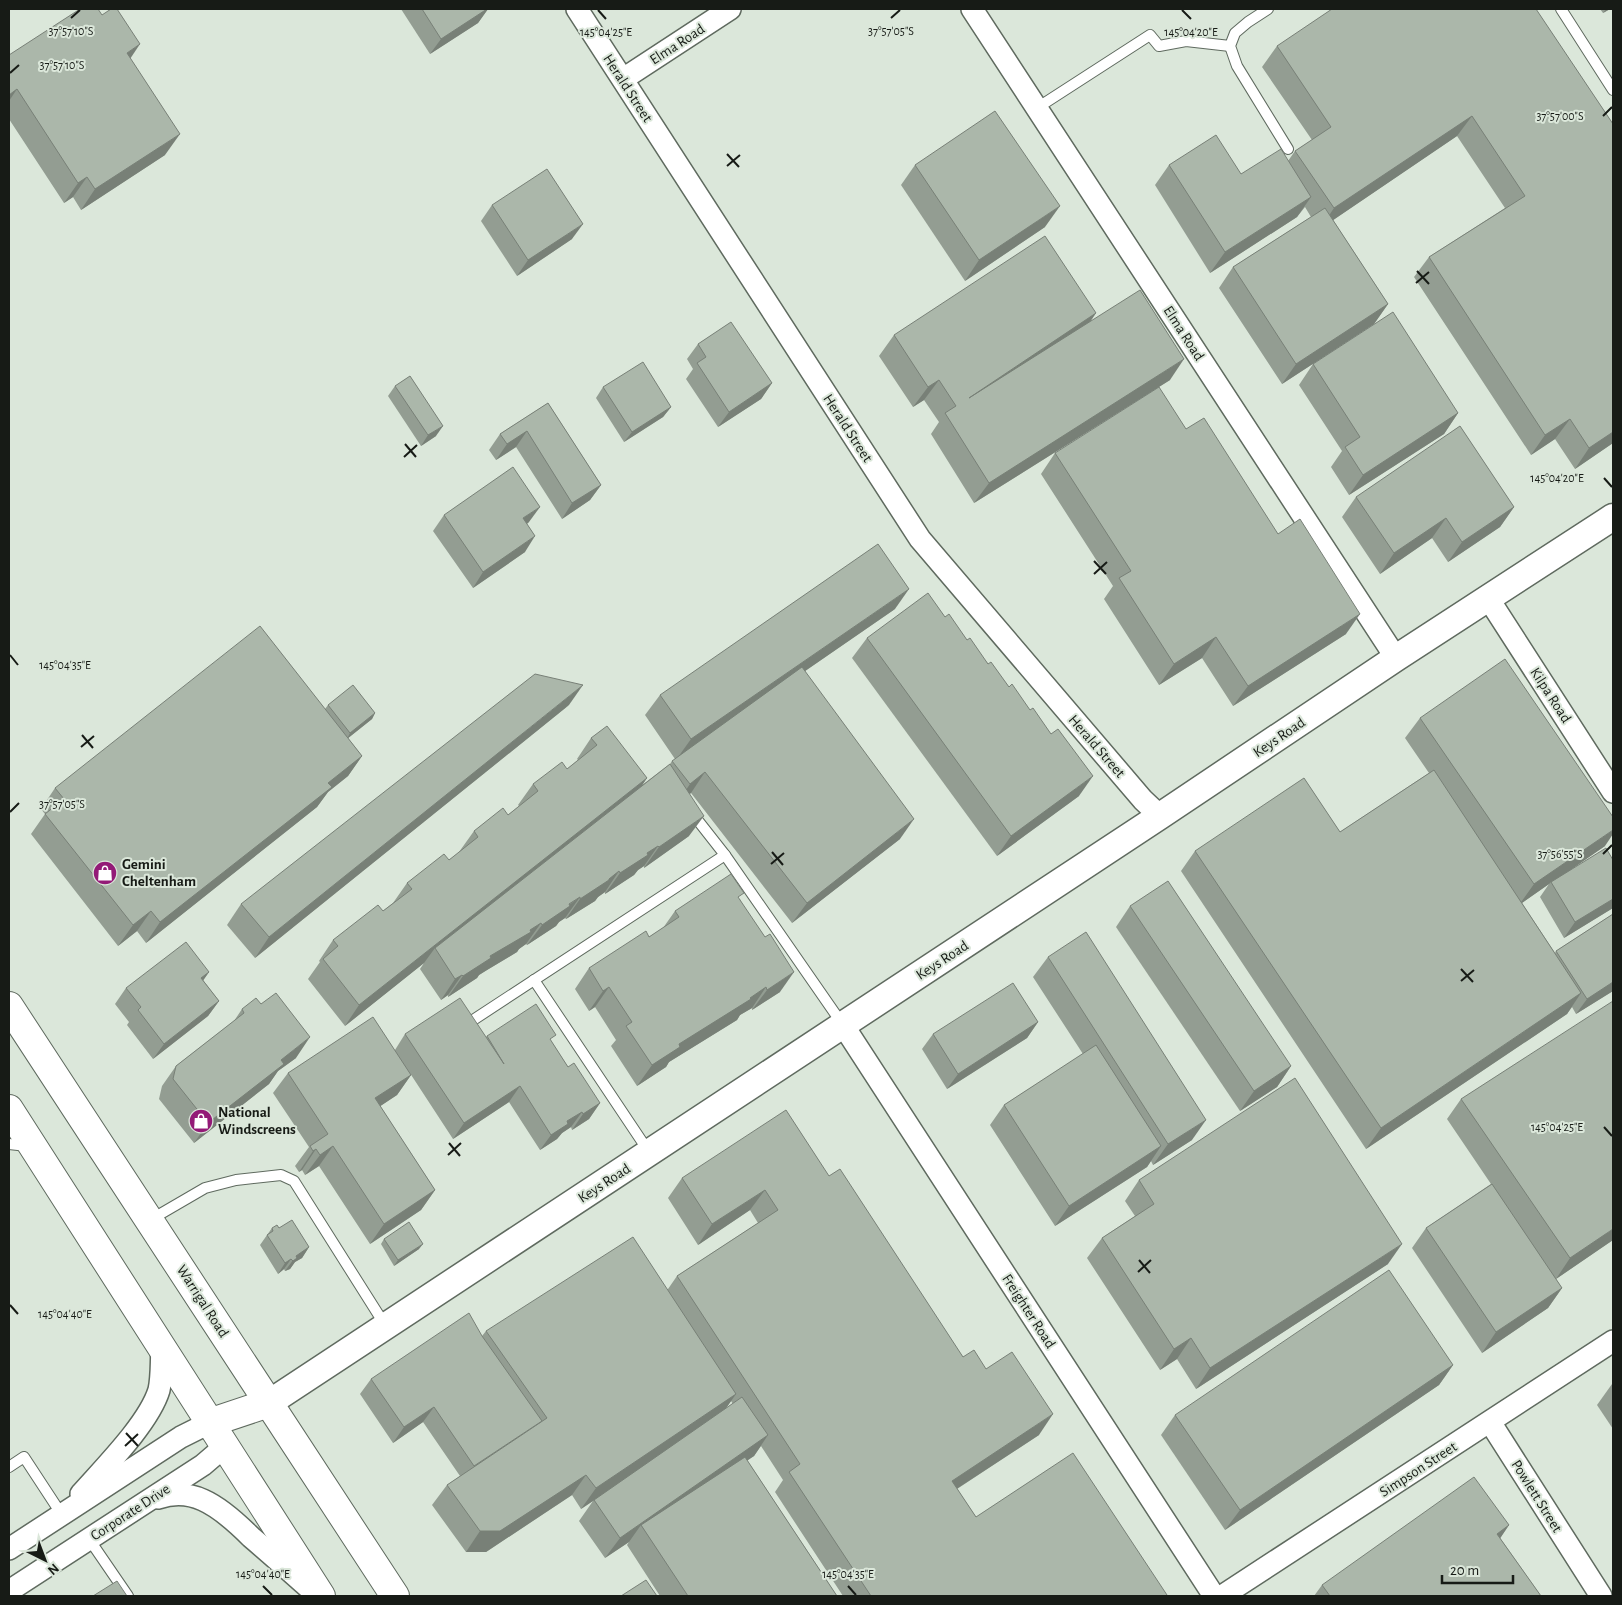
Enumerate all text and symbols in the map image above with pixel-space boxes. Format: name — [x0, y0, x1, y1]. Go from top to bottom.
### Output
street label: Elma Road — [647, 21, 708, 68]
text: 37°57'10"S — [49, 25, 94, 37]
text: 37°57'05"S — [868, 25, 914, 37]
text: 145°04'25"E — [580, 26, 632, 38]
text: 145°04'20"E — [1164, 26, 1218, 38]
street label: Herald Street — [600, 52, 655, 125]
text: 37°57'10"S — [40, 59, 85, 71]
text: 37°57'00"S — [1536, 110, 1584, 122]
street label: Elma Road — [1160, 303, 1207, 364]
street label: Herald Street — [820, 392, 875, 465]
text: 145°04'20"E — [1530, 472, 1584, 484]
text: 145°04'35"E — [39, 659, 91, 671]
street label: Kilpa Road — [1527, 665, 1574, 726]
street label: Herald Street — [1065, 712, 1128, 781]
street label: Keys Road — [1251, 715, 1308, 760]
text: 37°57'05"S — [39, 798, 85, 810]
text: 37°56'55"S — [1537, 848, 1583, 860]
place label: Gemini Cheltenham — [122, 857, 196, 889]
shop icon: Gemini Cheltenham — [92, 860, 118, 886]
street label: Keys Road — [913, 938, 971, 983]
place label: National Windscreens — [218, 1105, 296, 1137]
shop icon: National Windscreens — [188, 1108, 214, 1134]
text: 145°04'25"E — [1531, 1121, 1583, 1133]
street label: Keys Road — [575, 1161, 633, 1206]
street label: Warrigal Road — [174, 1262, 232, 1340]
street label: Freighter Road — [999, 1272, 1058, 1351]
text: 145°04'40"E — [38, 1308, 92, 1320]
street label: Simpson Street — [1377, 1439, 1460, 1500]
street label: Powlett Street — [1508, 1457, 1565, 1535]
street label: Corporate Drive — [88, 1481, 173, 1544]
north arrow — [20, 1535, 70, 1585]
scale bar — [1442, 1552, 1513, 1584]
text: N — [45, 1560, 61, 1577]
text: 20 m — [1450, 1563, 1479, 1578]
text: 145°04'40"E — [236, 1568, 290, 1580]
text: 145°04'35"E — [822, 1568, 874, 1580]

